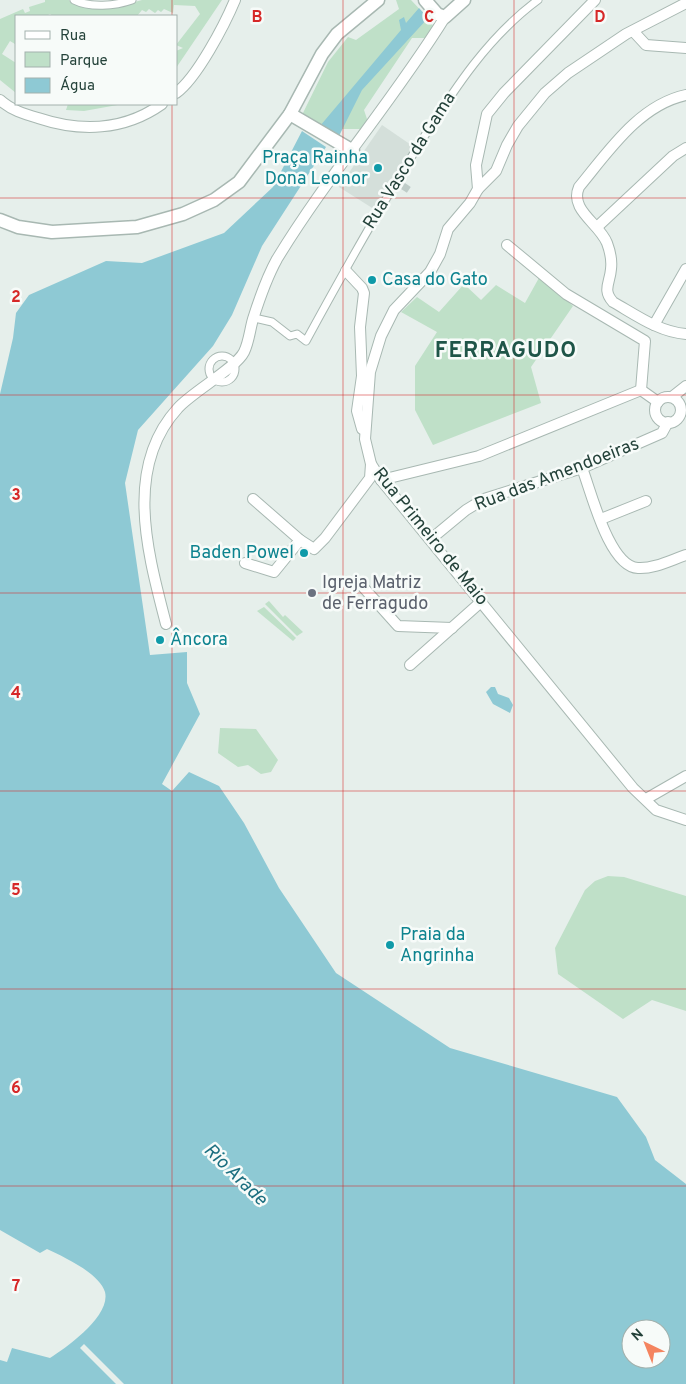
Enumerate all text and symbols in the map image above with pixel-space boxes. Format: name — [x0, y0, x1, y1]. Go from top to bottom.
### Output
text: B — [251, 8, 263, 28]
text: C — [424, 8, 434, 28]
text: D — [594, 8, 606, 28]
legend — [15, 15, 178, 105]
text: Rua — [60, 27, 86, 46]
text: Parque — [60, 52, 108, 71]
text: Água — [60, 76, 95, 96]
street label: Rua Vasco da Gama — [359, 88, 461, 234]
place label: Praça Rainha Dona Leonor — [262, 147, 368, 191]
marker: Praça Rainha Dona Leonor — [372, 162, 384, 174]
place label: Casa do Gato — [382, 269, 488, 292]
marker: Casa do Gato — [366, 274, 378, 286]
text: 2 — [11, 288, 21, 308]
district label: FERRAGUDO — [435, 338, 577, 365]
street label: Rua das Amendoeiras — [471, 433, 643, 517]
street label: Rua Primeiro de Maio — [367, 463, 493, 611]
text: 3 — [11, 486, 21, 506]
place label: Baden Powel — [190, 542, 294, 565]
marker: Baden Powel — [298, 547, 310, 559]
place label: Igreja Matriz de Ferragudo — [322, 572, 428, 616]
marker: Igreja Matriz de Ferragudo — [306, 587, 318, 599]
place label: Âncora — [170, 627, 228, 652]
marker: Âncora — [154, 634, 166, 646]
text: 4 — [11, 684, 21, 704]
text: 5 — [11, 881, 21, 901]
place label: Praia da Angrinha — [400, 924, 474, 968]
marker: Praia da Angrinha — [384, 939, 396, 951]
text: 6 — [11, 1079, 21, 1099]
water label: Rio Arade — [198, 1139, 272, 1211]
text: 7 — [12, 1277, 20, 1297]
north arrow — [621, 1319, 671, 1369]
text: N — [629, 1326, 648, 1345]

